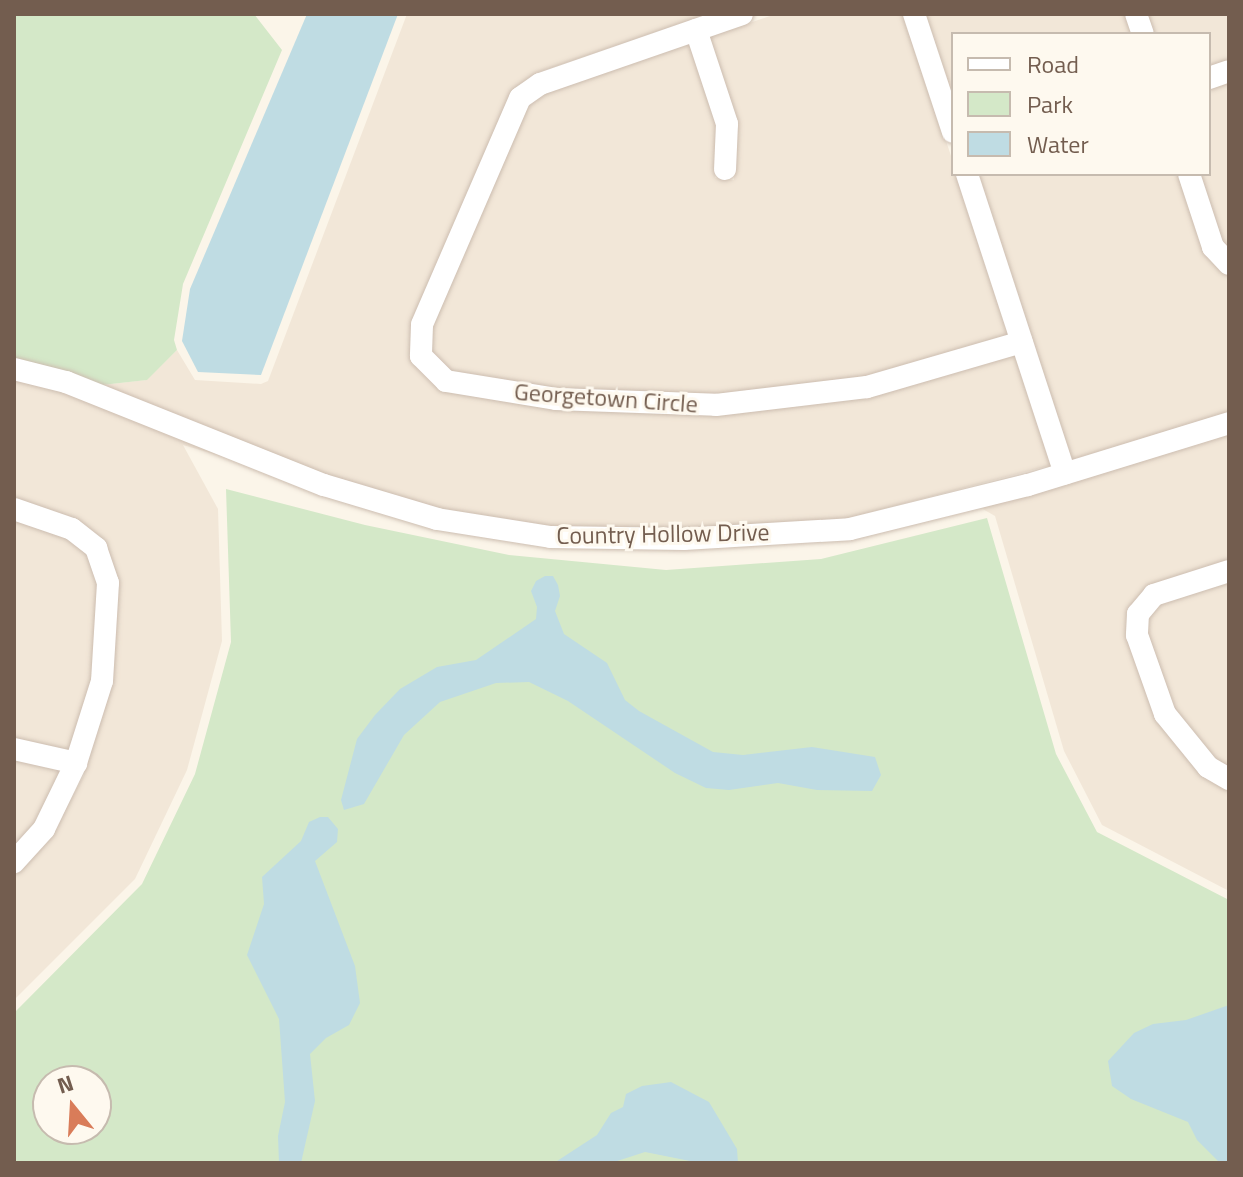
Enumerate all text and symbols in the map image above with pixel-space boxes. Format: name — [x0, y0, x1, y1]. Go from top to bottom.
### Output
legend — [951, 32, 1211, 176]
text: Road — [1027, 46, 1079, 82]
text: Park — [1027, 86, 1073, 122]
text: Water — [1027, 126, 1089, 162]
street label: Georgetown Circle — [513, 377, 699, 419]
street label: Country Hollow Drive — [556, 518, 770, 550]
north arrow — [32, 1065, 112, 1145]
text: N — [53, 1066, 78, 1103]

